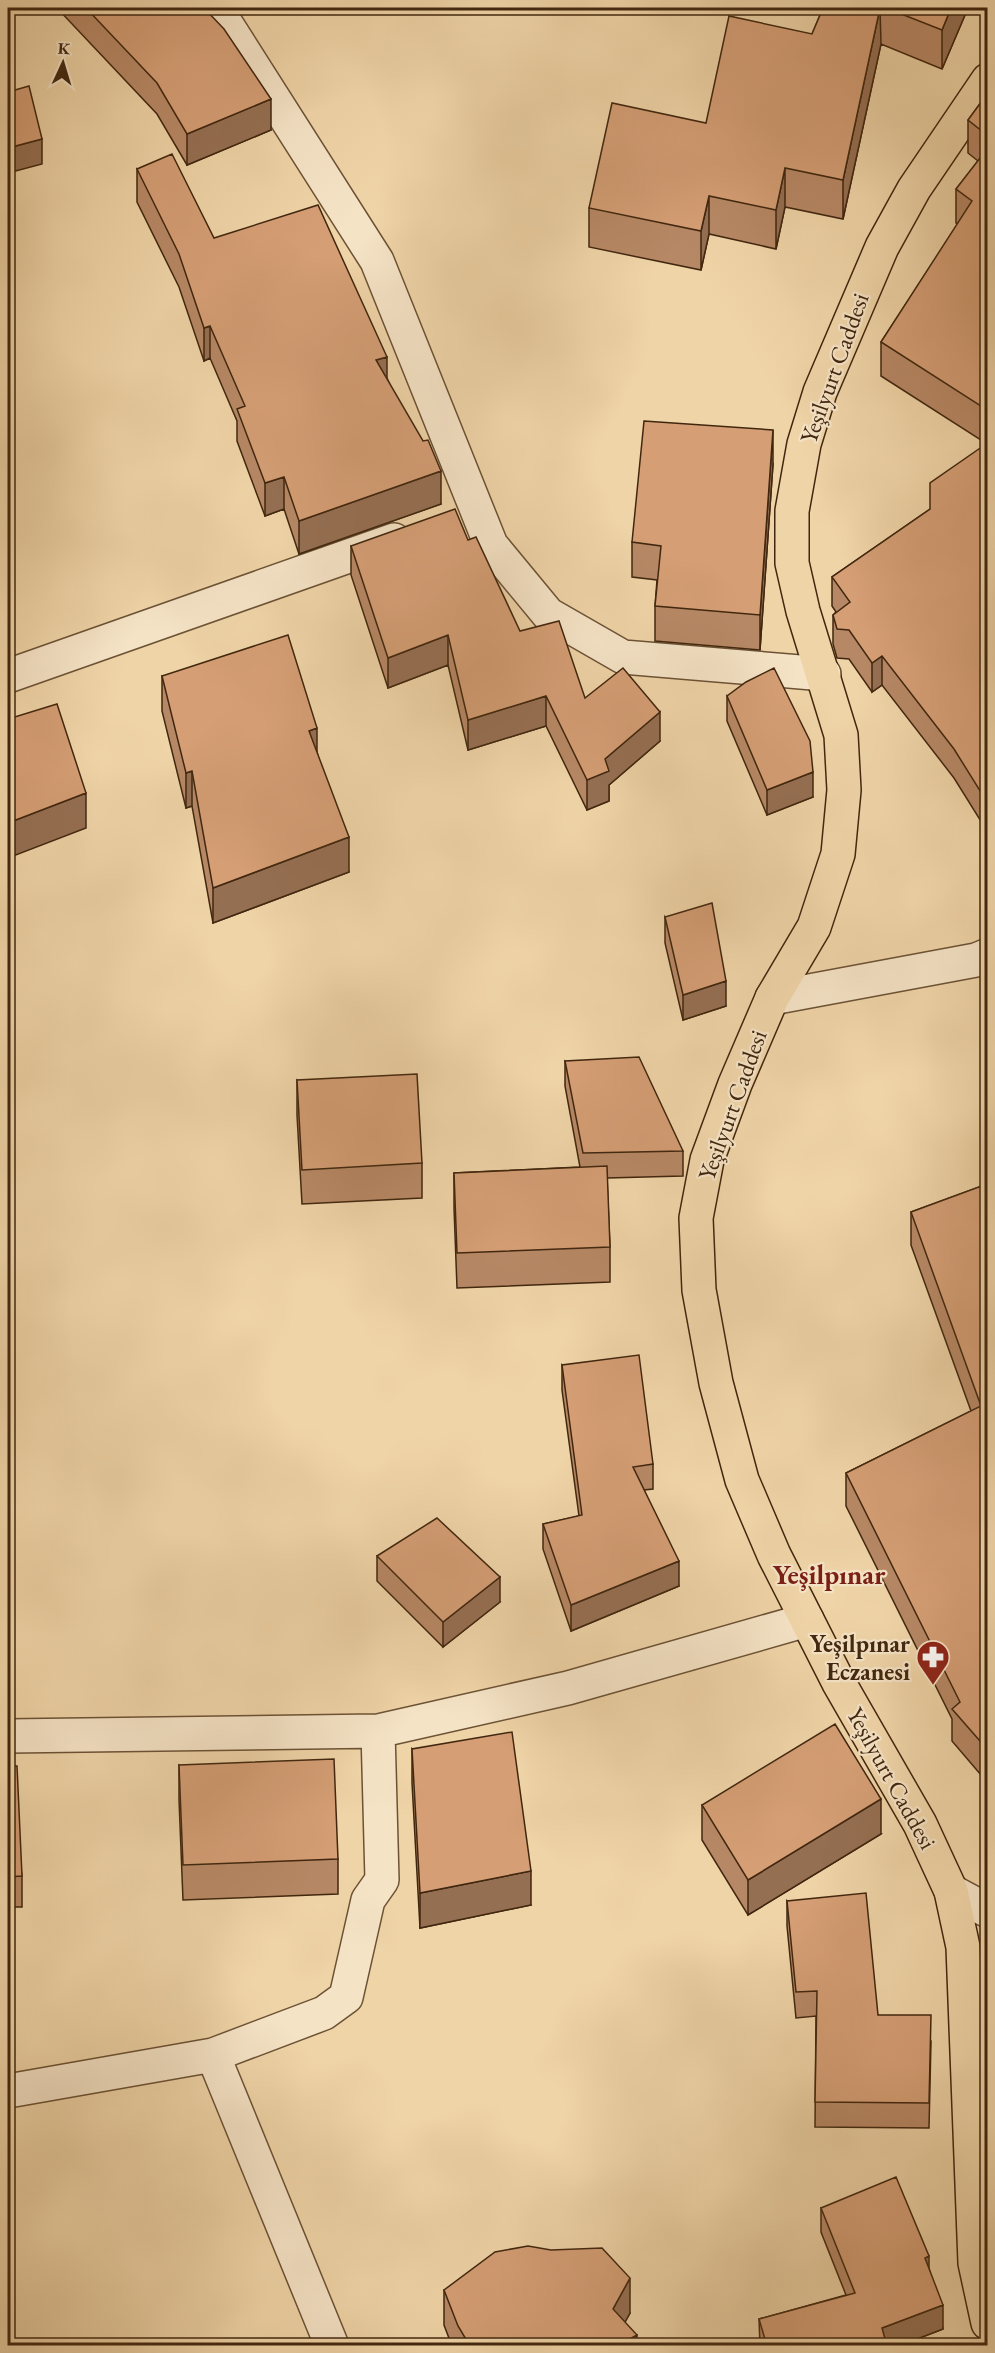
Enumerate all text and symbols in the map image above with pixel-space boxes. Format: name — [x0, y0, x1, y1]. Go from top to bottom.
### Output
north arrow — [33, 33, 93, 93]
text: K — [57, 38, 72, 59]
street label: Yeşilyurt Caddesi — [792, 289, 876, 447]
street label: Yeşilyurt Caddesi — [690, 1026, 774, 1184]
district label: Yeşilpınar — [773, 1557, 886, 1592]
place label: Yeşilpınar Eczanesi — [810, 1628, 910, 1687]
pharmacy icon: Yeşilpınar Eczanesi — [915, 1639, 951, 1686]
street label: Yeşilyurt Caddesi — [840, 1702, 944, 1855]

